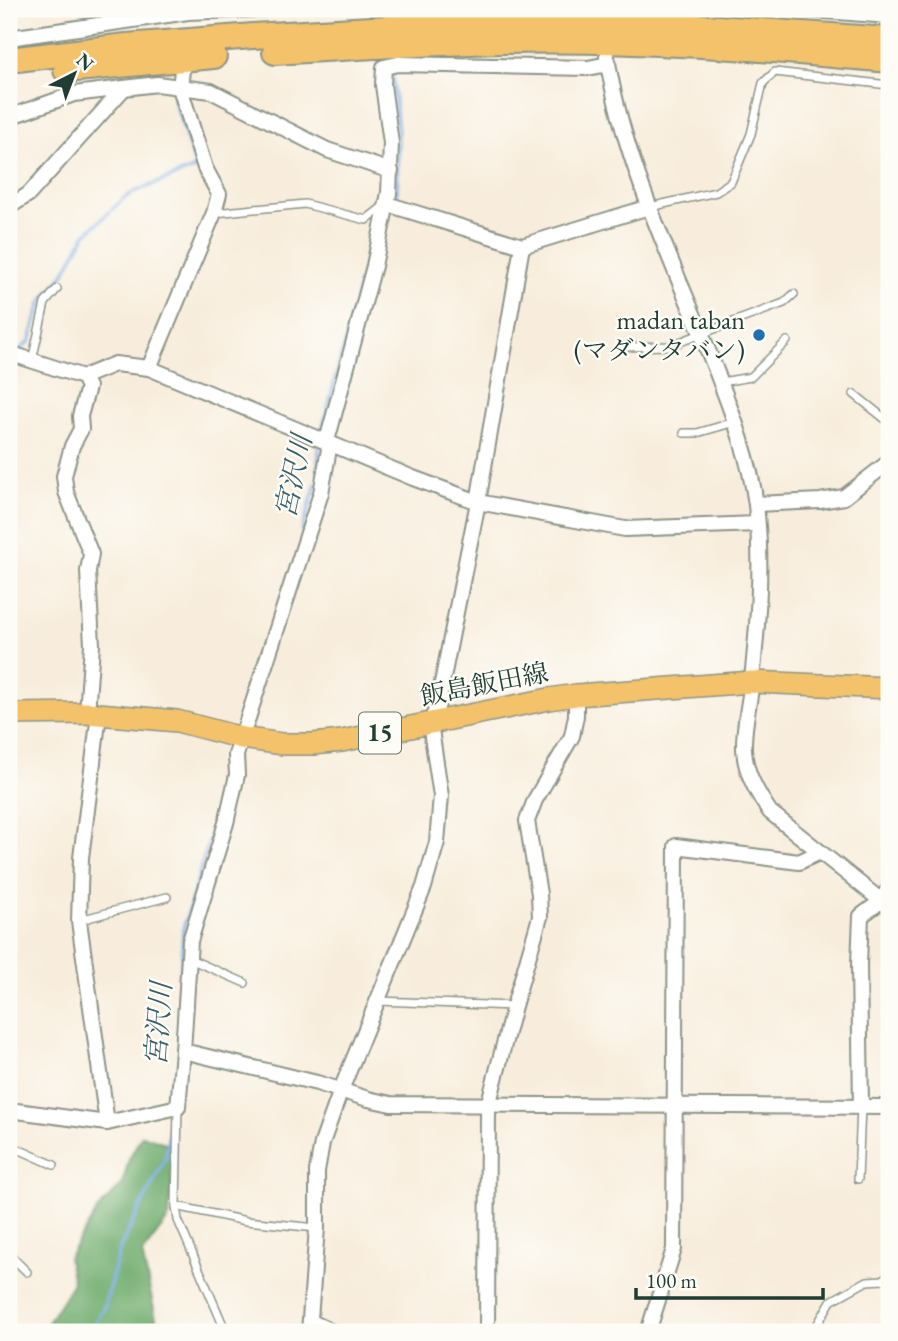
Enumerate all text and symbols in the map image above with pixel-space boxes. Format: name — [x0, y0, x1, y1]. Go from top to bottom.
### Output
north arrow — [38, 38, 108, 108]
text: N — [71, 47, 100, 77]
place label: madan taban (マダンタバン) — [574, 303, 745, 367]
marker: madan taban (マダンタバン) — [751, 327, 767, 343]
water label: 宮沢川 — [267, 428, 320, 521]
street label: 飯島飯田線 — [417, 655, 551, 713]
road number: 15 — [359, 712, 401, 754]
water label: 宮沢川 — [137, 978, 179, 1067]
scale bar — [636, 1257, 823, 1301]
text: 100 m — [646, 1267, 697, 1294]

